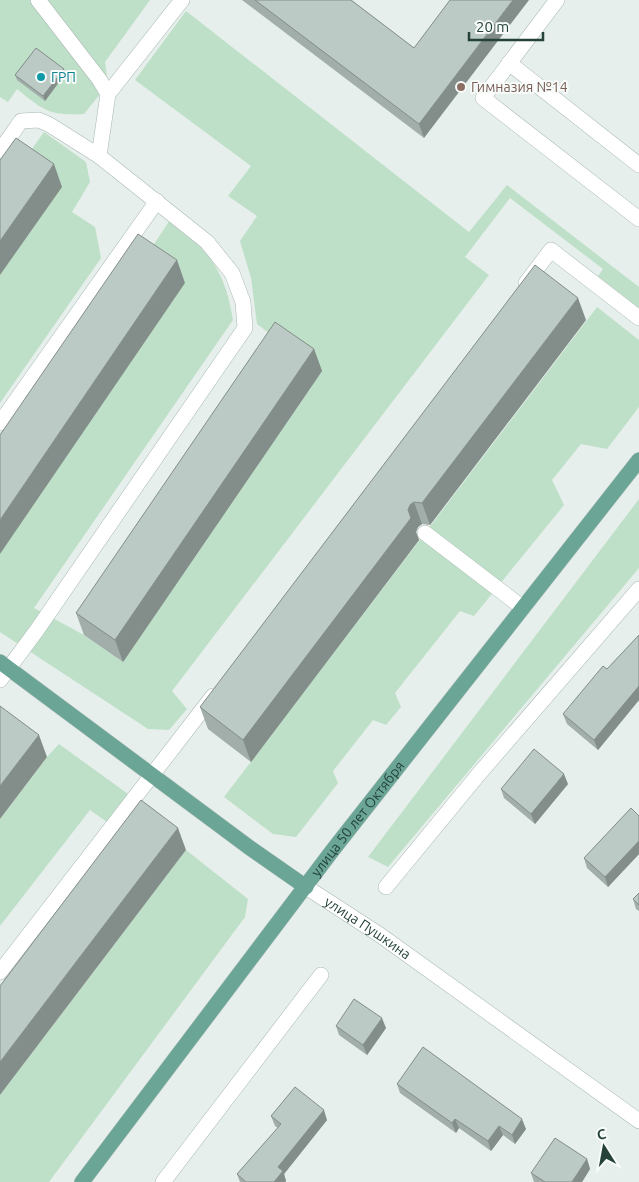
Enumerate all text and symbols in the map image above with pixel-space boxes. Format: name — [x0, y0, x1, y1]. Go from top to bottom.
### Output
scale bar — [469, 10, 543, 42]
text: 20 m — [476, 18, 509, 35]
place label: ГРП — [51, 69, 76, 85]
marker: ГРП — [35, 71, 47, 83]
place label: Гимназия №14 — [471, 79, 568, 95]
marker: Гимназия №14 — [455, 81, 467, 93]
street label: улица 50 лет Октября — [308, 758, 408, 880]
street label: улица Пушкина — [322, 893, 414, 962]
north arrow — [579, 1122, 629, 1172]
text: С — [596, 1126, 607, 1143]

